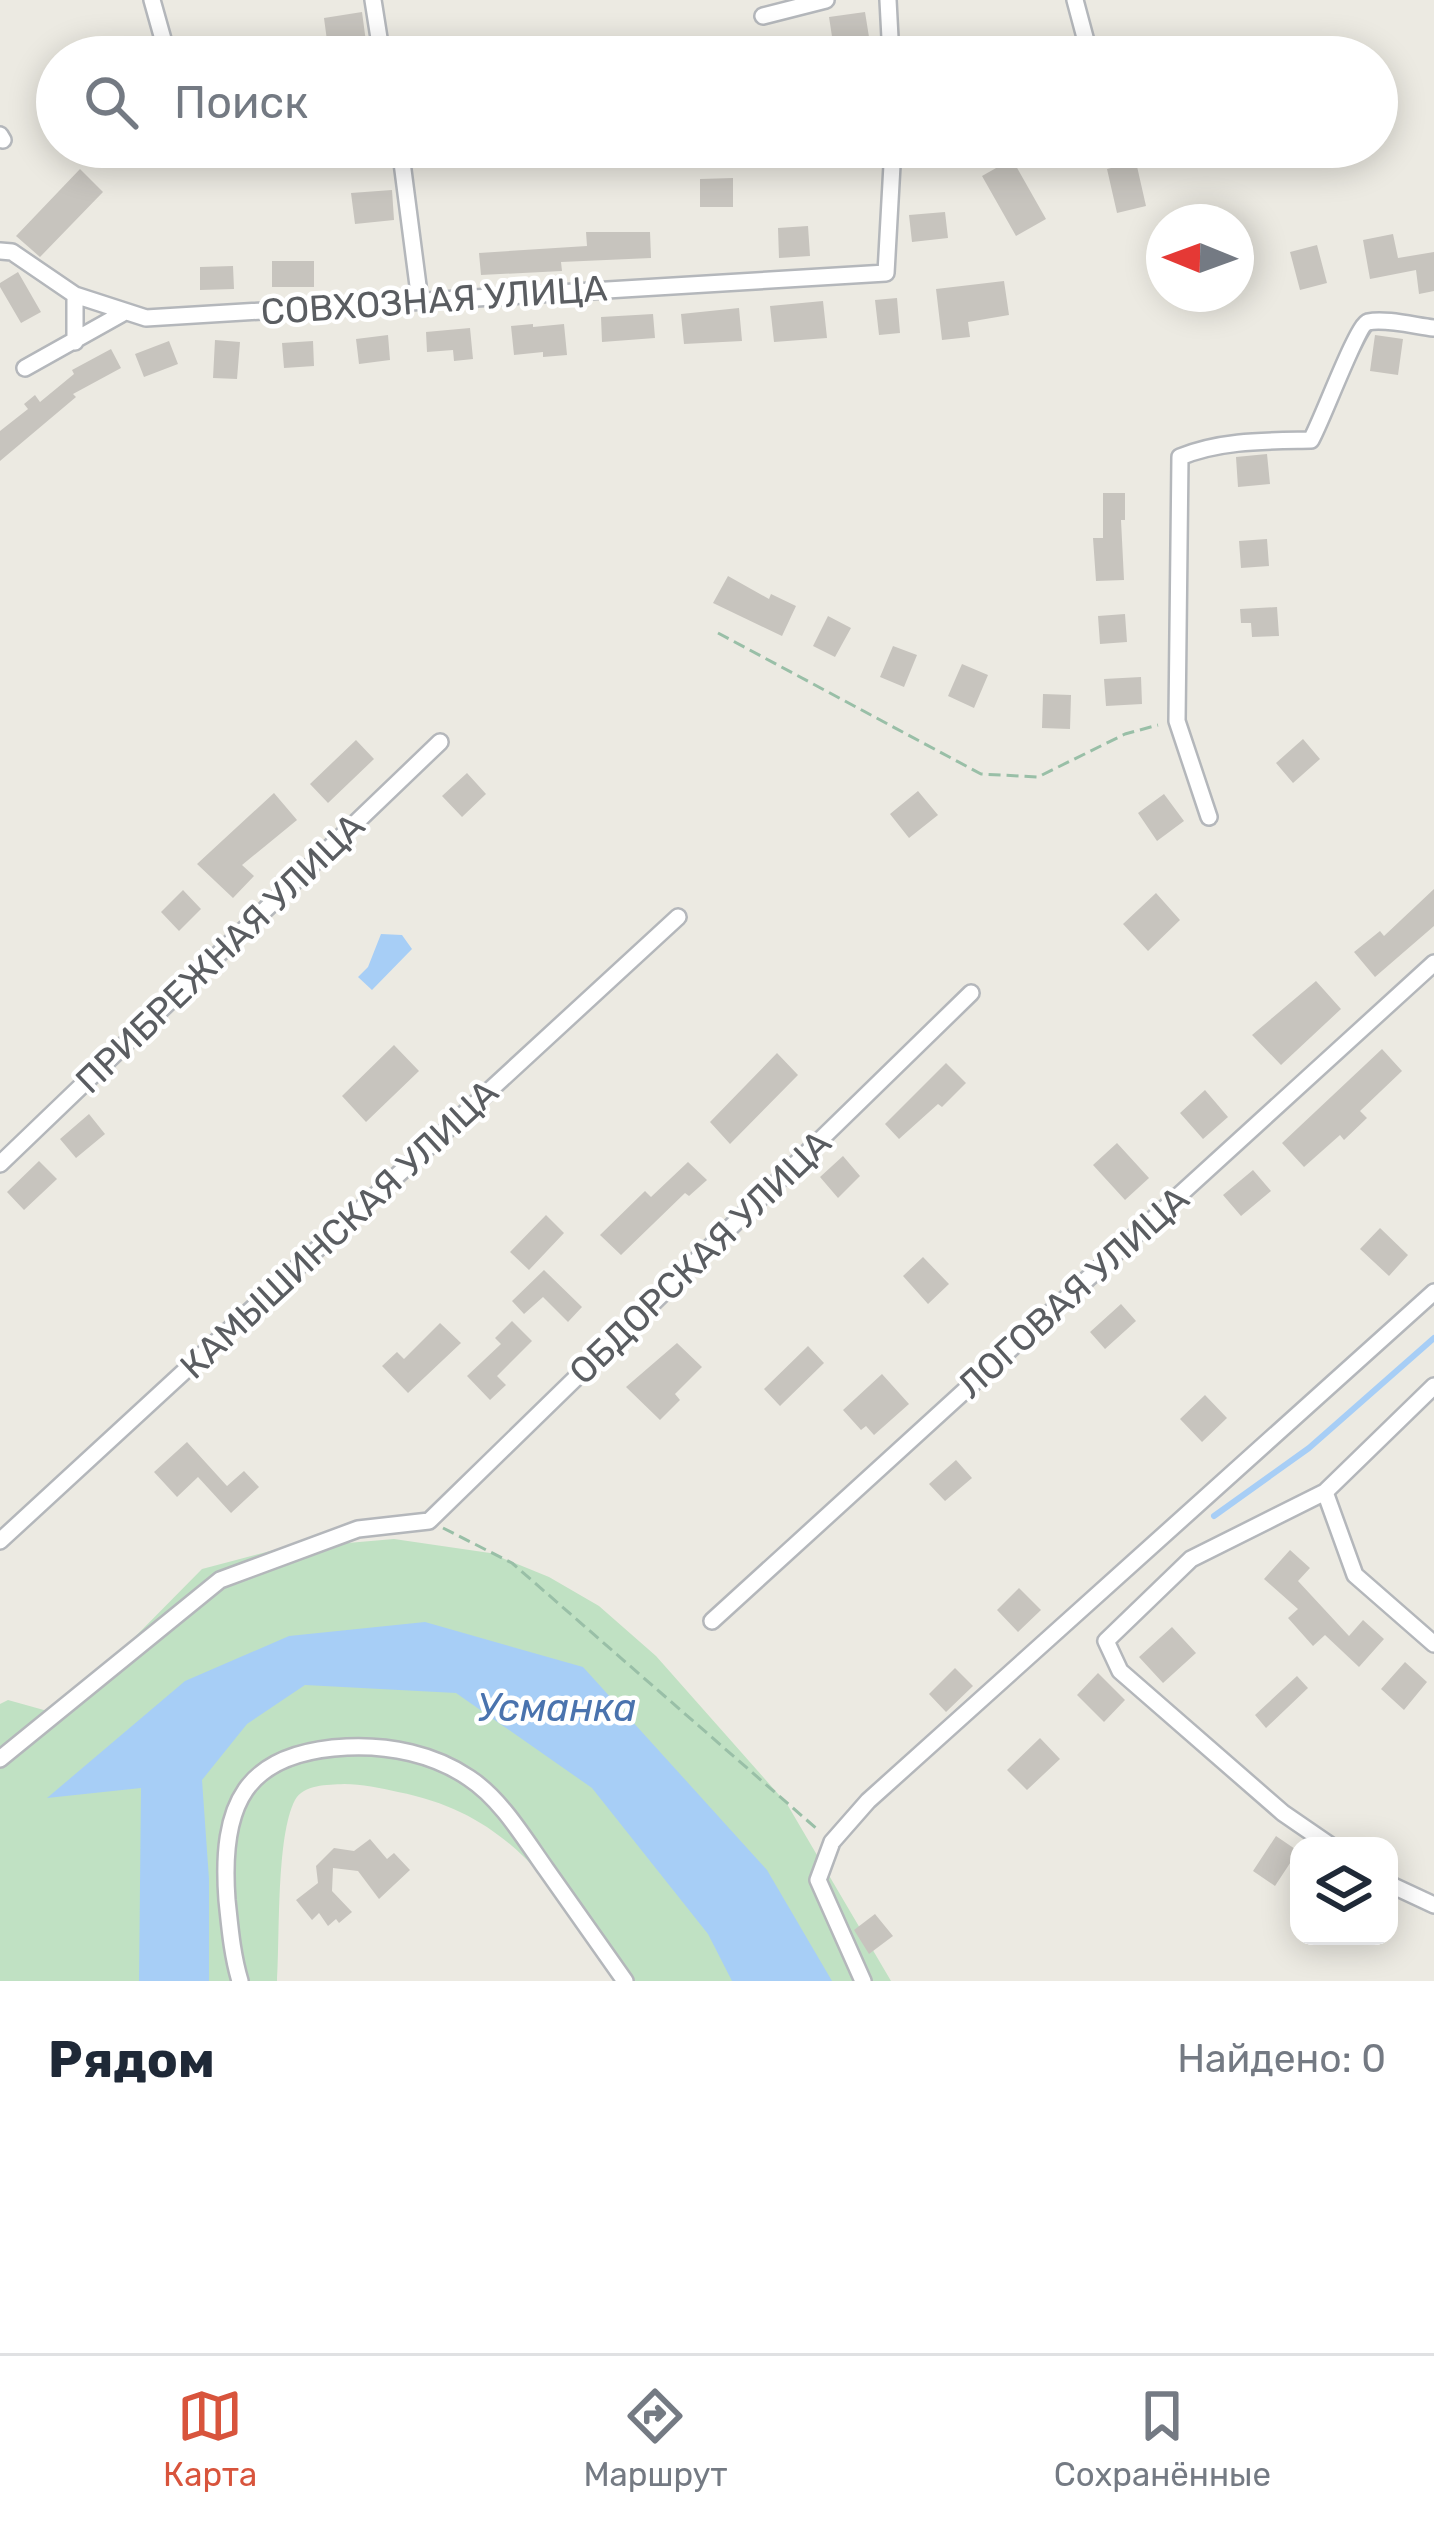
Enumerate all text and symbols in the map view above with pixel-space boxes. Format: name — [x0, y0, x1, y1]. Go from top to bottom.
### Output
search box — [36, 36, 1398, 168]
icon: search — [78, 69, 144, 135]
text: Поиск — [174, 76, 308, 129]
north arrow — [1146, 204, 1254, 312]
street label: СОВХОЗНАЯ УЛИЦА — [259, 266, 609, 334]
street label: ПРИБРЕЖНАЯ УЛИЦА — [67, 804, 373, 1102]
street label: КАМЫШИНСКАЯ УЛИЦА — [171, 1070, 507, 1388]
street label: ОБДОРСКАЯ УЛИЦА — [560, 1121, 840, 1393]
street label: ЛОГОВАЯ УЛИЦА — [949, 1177, 1197, 1407]
water label: Усманка — [478, 1685, 636, 1731]
map controls — [1290, 1837, 1398, 1945]
button: layers — [1290, 1837, 1398, 1945]
text: Рядом — [48, 2029, 215, 2090]
text: Найдено: 0 — [1177, 2036, 1386, 2082]
tab: Карта — [163, 2383, 257, 2494]
tab: Маршрут — [583, 2383, 727, 2494]
tab: Сохранённые — [1054, 2383, 1271, 2494]

